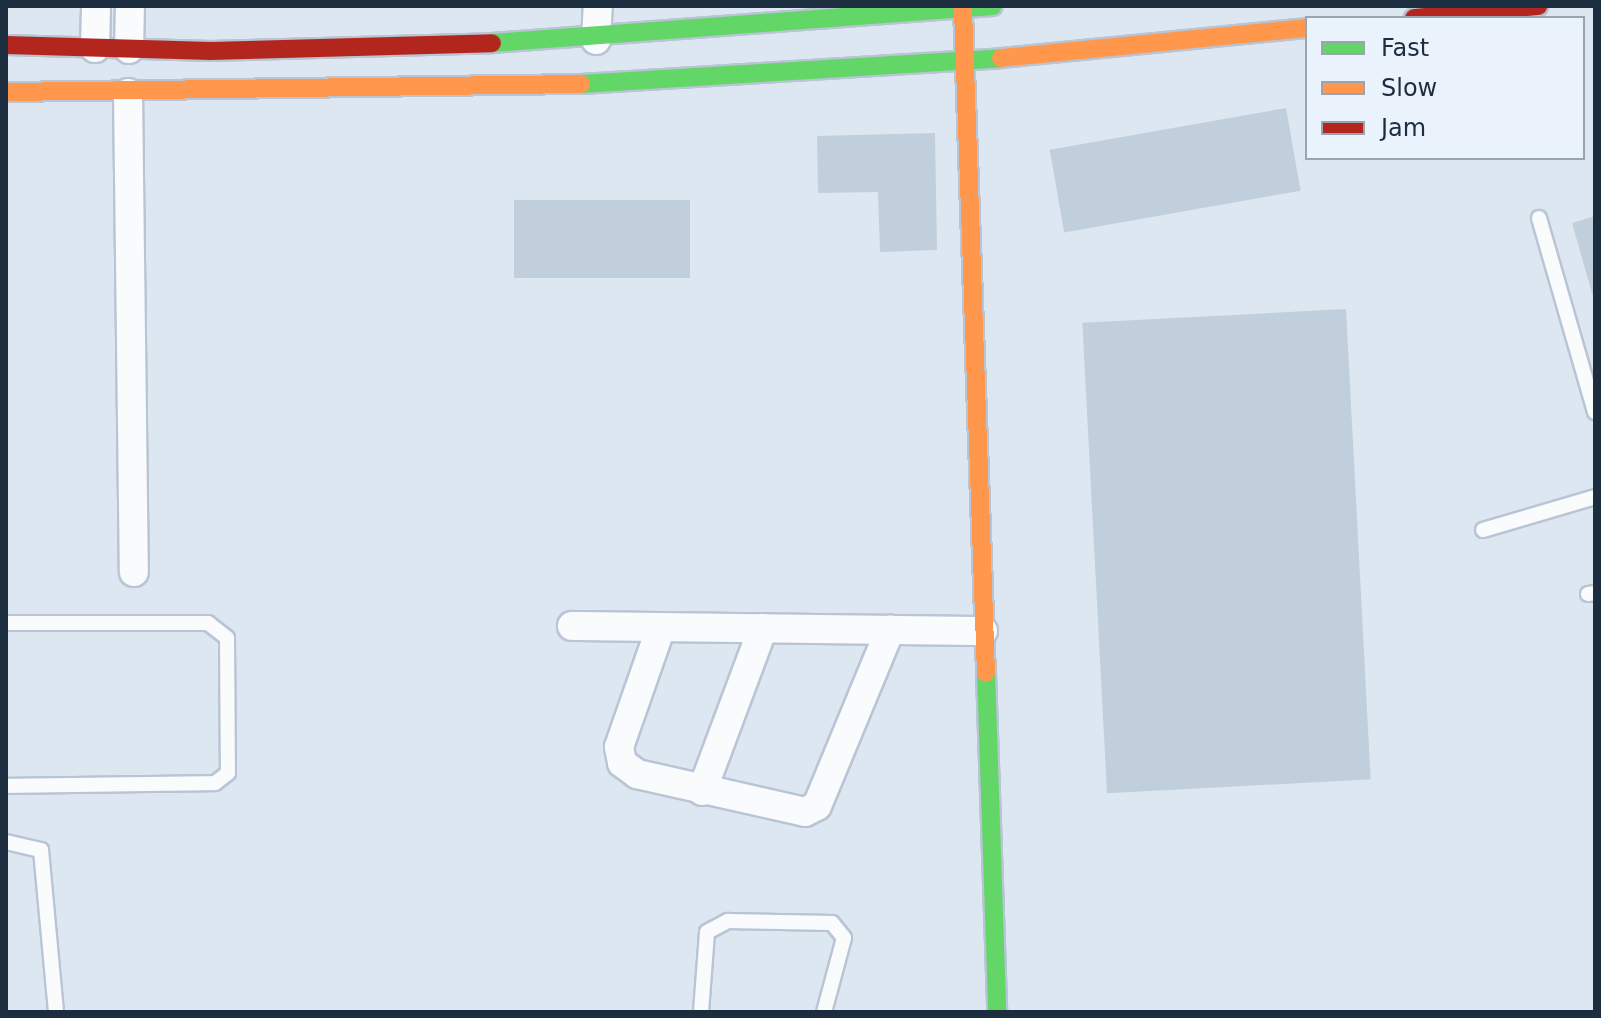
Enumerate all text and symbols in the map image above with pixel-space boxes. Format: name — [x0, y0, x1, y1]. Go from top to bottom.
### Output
legend — [1305, 16, 1585, 160]
text: Fast — [1381, 34, 1429, 62]
text: Slow — [1381, 74, 1437, 102]
text: Jam — [1381, 114, 1426, 142]

